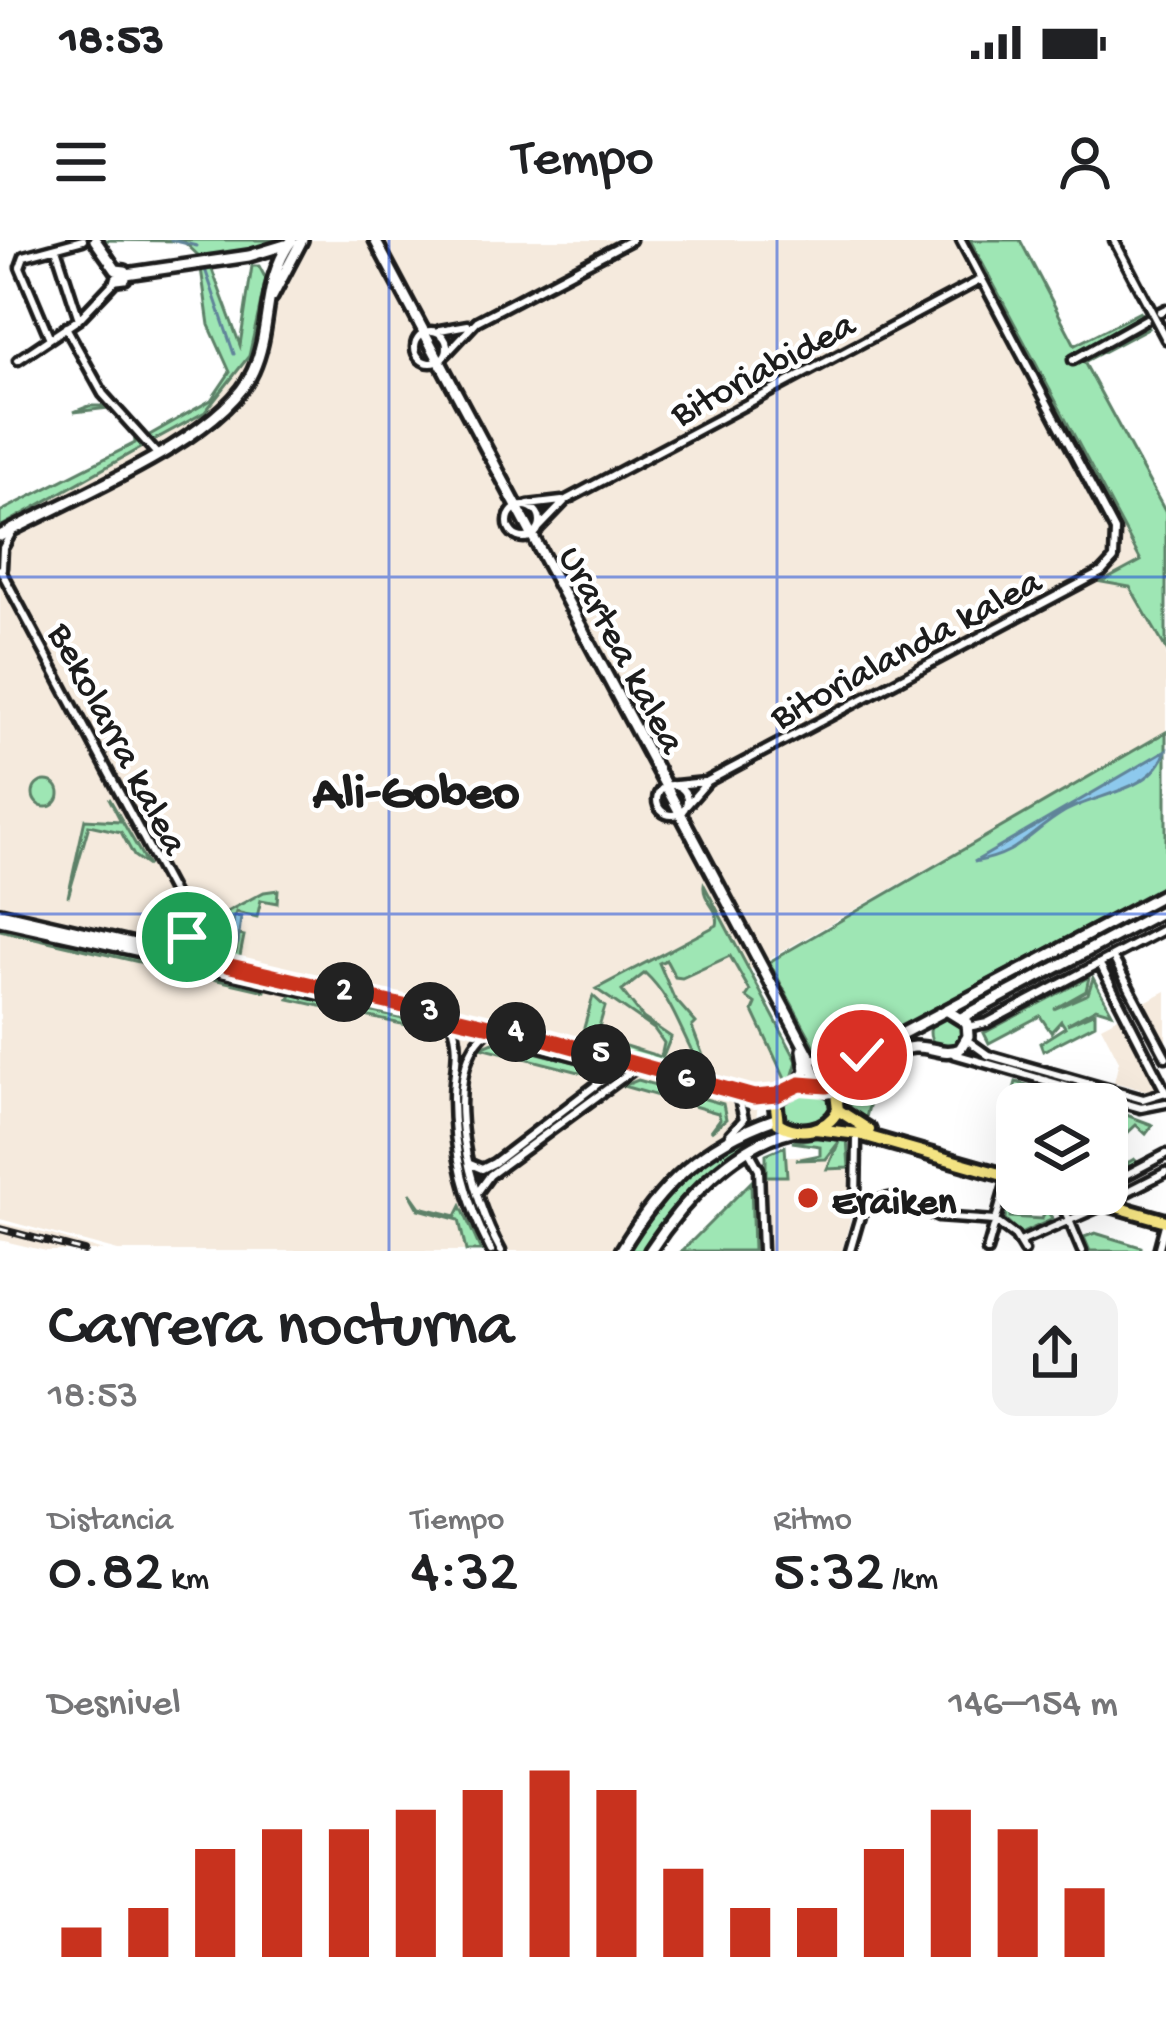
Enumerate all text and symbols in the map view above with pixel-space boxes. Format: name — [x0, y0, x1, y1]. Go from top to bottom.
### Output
text: 18:53 — [60, 16, 164, 69]
icon: menu — [48, 129, 114, 195]
icon: person — [1052, 129, 1118, 195]
text: Tempo — [512, 130, 654, 194]
street label: Bitoriabidea — [663, 304, 866, 440]
street label: Urartea kalea — [545, 540, 693, 764]
street label: Bitorialanda kalea — [763, 561, 1052, 743]
street label: Bekolarra kalea — [34, 616, 196, 865]
district label: Ali-Gobeo — [312, 767, 520, 827]
pin — [136, 886, 238, 988]
icon: arrive — [154, 904, 220, 970]
pin: 2 — [314, 962, 374, 1022]
text: 2 — [336, 973, 352, 1011]
pin: 3 — [400, 982, 460, 1042]
text: 3 — [421, 993, 439, 1031]
pin: 4 — [486, 1002, 546, 1062]
pin — [811, 1004, 913, 1106]
text: 4 — [508, 1013, 524, 1051]
icon: check — [829, 1022, 895, 1088]
pin: 5 — [571, 1024, 631, 1084]
text: 5 — [592, 1035, 610, 1073]
pin: 6 — [656, 1049, 716, 1109]
text: 6 — [678, 1060, 694, 1098]
map controls — [996, 1083, 1128, 1215]
button: layers — [996, 1083, 1128, 1215]
place label: Eraiken — [832, 1182, 957, 1228]
marker: Eraiken — [795, 1185, 821, 1211]
button: share — [992, 1290, 1118, 1416]
text: Carrera nocturna — [48, 1291, 514, 1369]
text: 18:53 — [48, 1375, 138, 1421]
text: Distancia — [48, 1503, 173, 1541]
text: Tiempo — [411, 1503, 504, 1541]
text: Ritmo — [773, 1503, 852, 1541]
text: 0.82 — [48, 1541, 163, 1611]
text: 4:32 — [411, 1541, 518, 1611]
text: 5:32 — [773, 1541, 884, 1611]
text: km — [163, 1562, 209, 1600]
text: /km — [884, 1562, 938, 1600]
text: Desnivel — [48, 1683, 181, 1729]
text: 146–154 m — [948, 1683, 1118, 1729]

